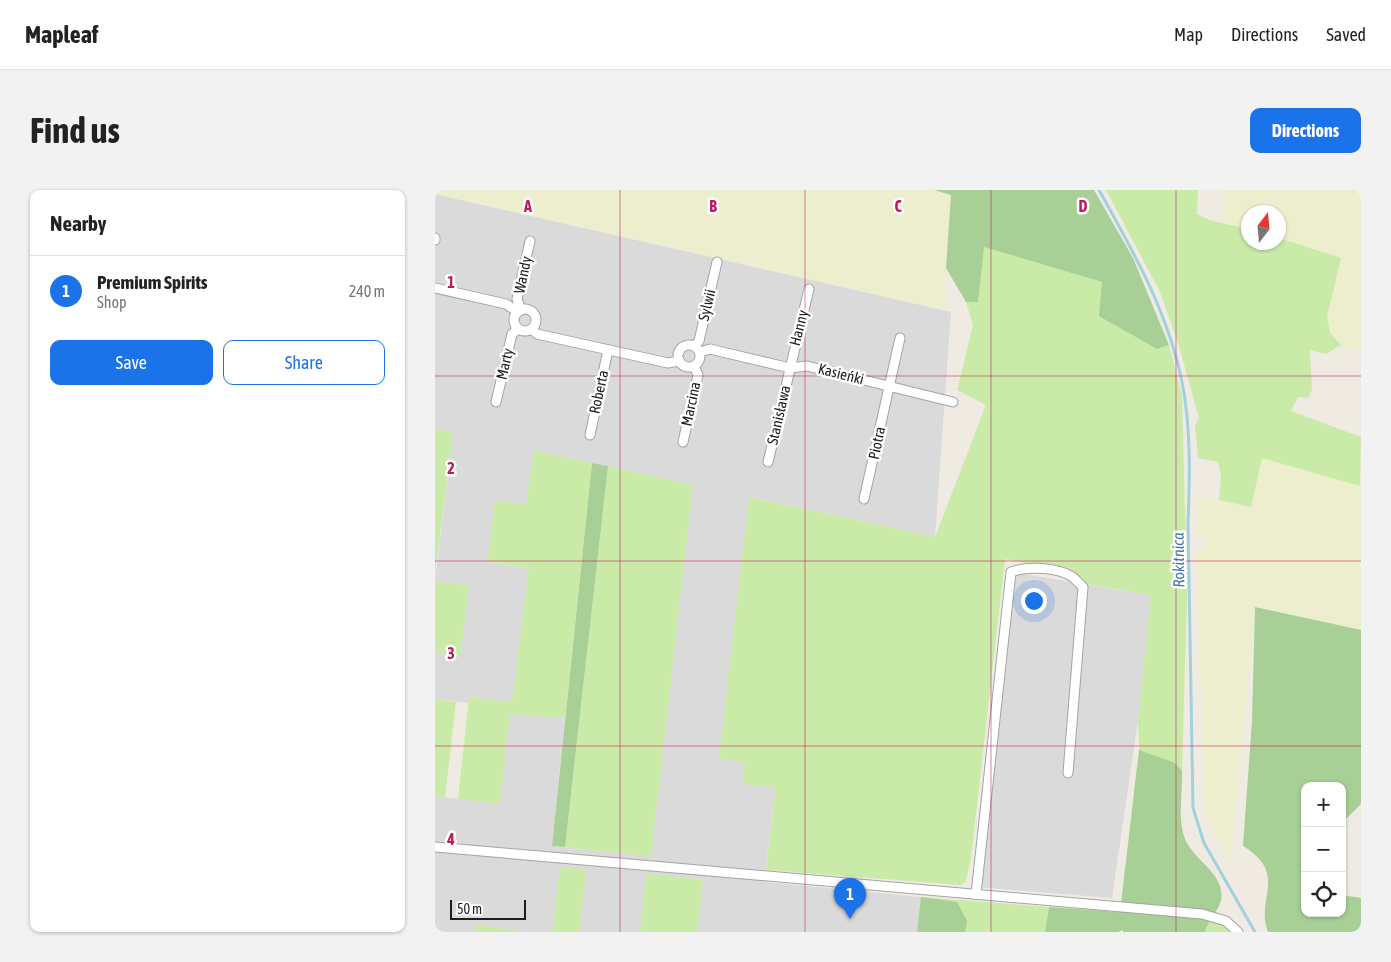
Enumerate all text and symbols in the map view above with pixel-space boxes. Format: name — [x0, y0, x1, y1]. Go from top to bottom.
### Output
text: Mapleaf — [25, 21, 98, 48]
text: Map — [1174, 24, 1203, 45]
text: Directions — [1231, 24, 1298, 45]
text: Saved — [1326, 24, 1366, 45]
button: Directions — [1250, 108, 1361, 153]
text: Find us — [30, 110, 120, 150]
text: A — [523, 197, 532, 215]
text: B — [709, 197, 717, 215]
text: C — [894, 197, 902, 215]
text: D — [1079, 197, 1088, 215]
north arrow — [1241, 205, 1286, 250]
text: Nearby — [50, 211, 106, 235]
street label: Wandy — [510, 255, 535, 295]
text: Premium Spirits — [97, 271, 208, 293]
text: 1 — [447, 273, 455, 291]
text: 1 — [62, 282, 70, 300]
text: 240 m — [349, 282, 385, 300]
street label: Sylwii — [695, 287, 718, 322]
text: Shop — [97, 293, 127, 311]
street label: Hanny — [786, 308, 811, 348]
button: Save — [50, 340, 213, 385]
button: Share — [223, 340, 385, 385]
street label: Marty — [493, 346, 516, 381]
street label: Kasieńki — [817, 360, 866, 387]
street label: Roberta — [586, 369, 611, 415]
street label: Marcina — [678, 380, 703, 428]
street label: Stanisława — [763, 384, 794, 446]
street label: Piotra — [865, 425, 888, 461]
text: 2 — [447, 459, 455, 477]
water label: Rokitnica — [1169, 532, 1187, 588]
your location — [1021, 588, 1047, 614]
text: 3 — [447, 644, 455, 662]
map controls — [1301, 782, 1346, 917]
button: + — [1301, 782, 1346, 827]
button: − — [1301, 827, 1346, 872]
text: 4 — [446, 830, 455, 848]
button: locate — [1301, 872, 1346, 917]
pin: 1 — [834, 878, 866, 919]
scale bar — [450, 897, 526, 920]
text: 50 m — [457, 901, 482, 917]

